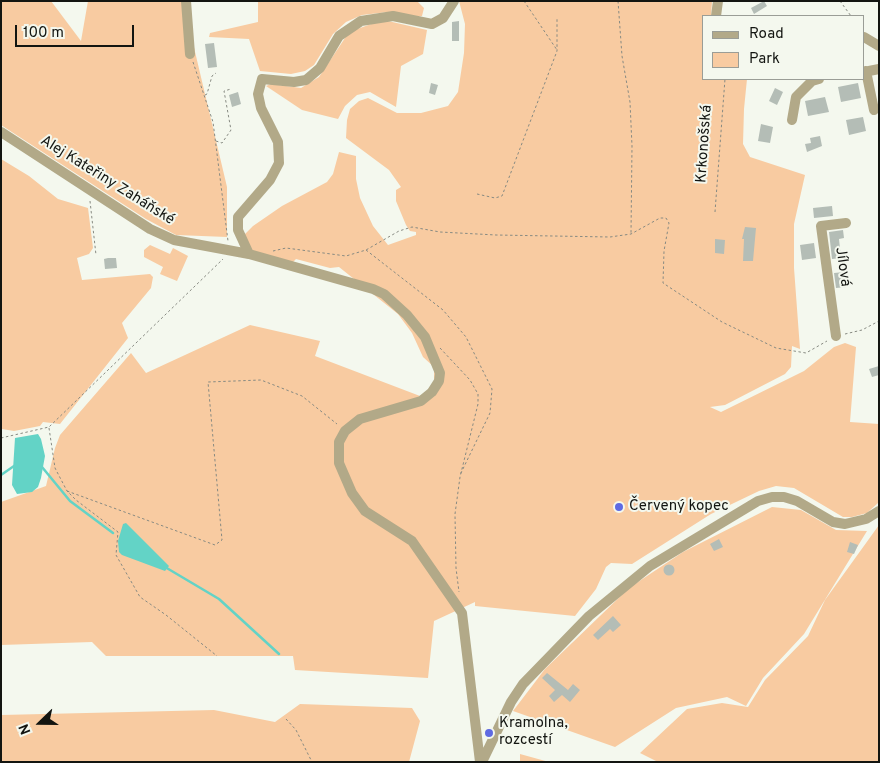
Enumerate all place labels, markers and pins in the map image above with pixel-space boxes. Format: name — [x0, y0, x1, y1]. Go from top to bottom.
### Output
place label: Červený kopec — [629, 498, 729, 516]
marker: Červený kopec — [613, 501, 625, 513]
place label: Kramolna, rozcestí — [499, 715, 568, 750]
marker: Kramolna, rozcestí — [483, 727, 495, 739]

